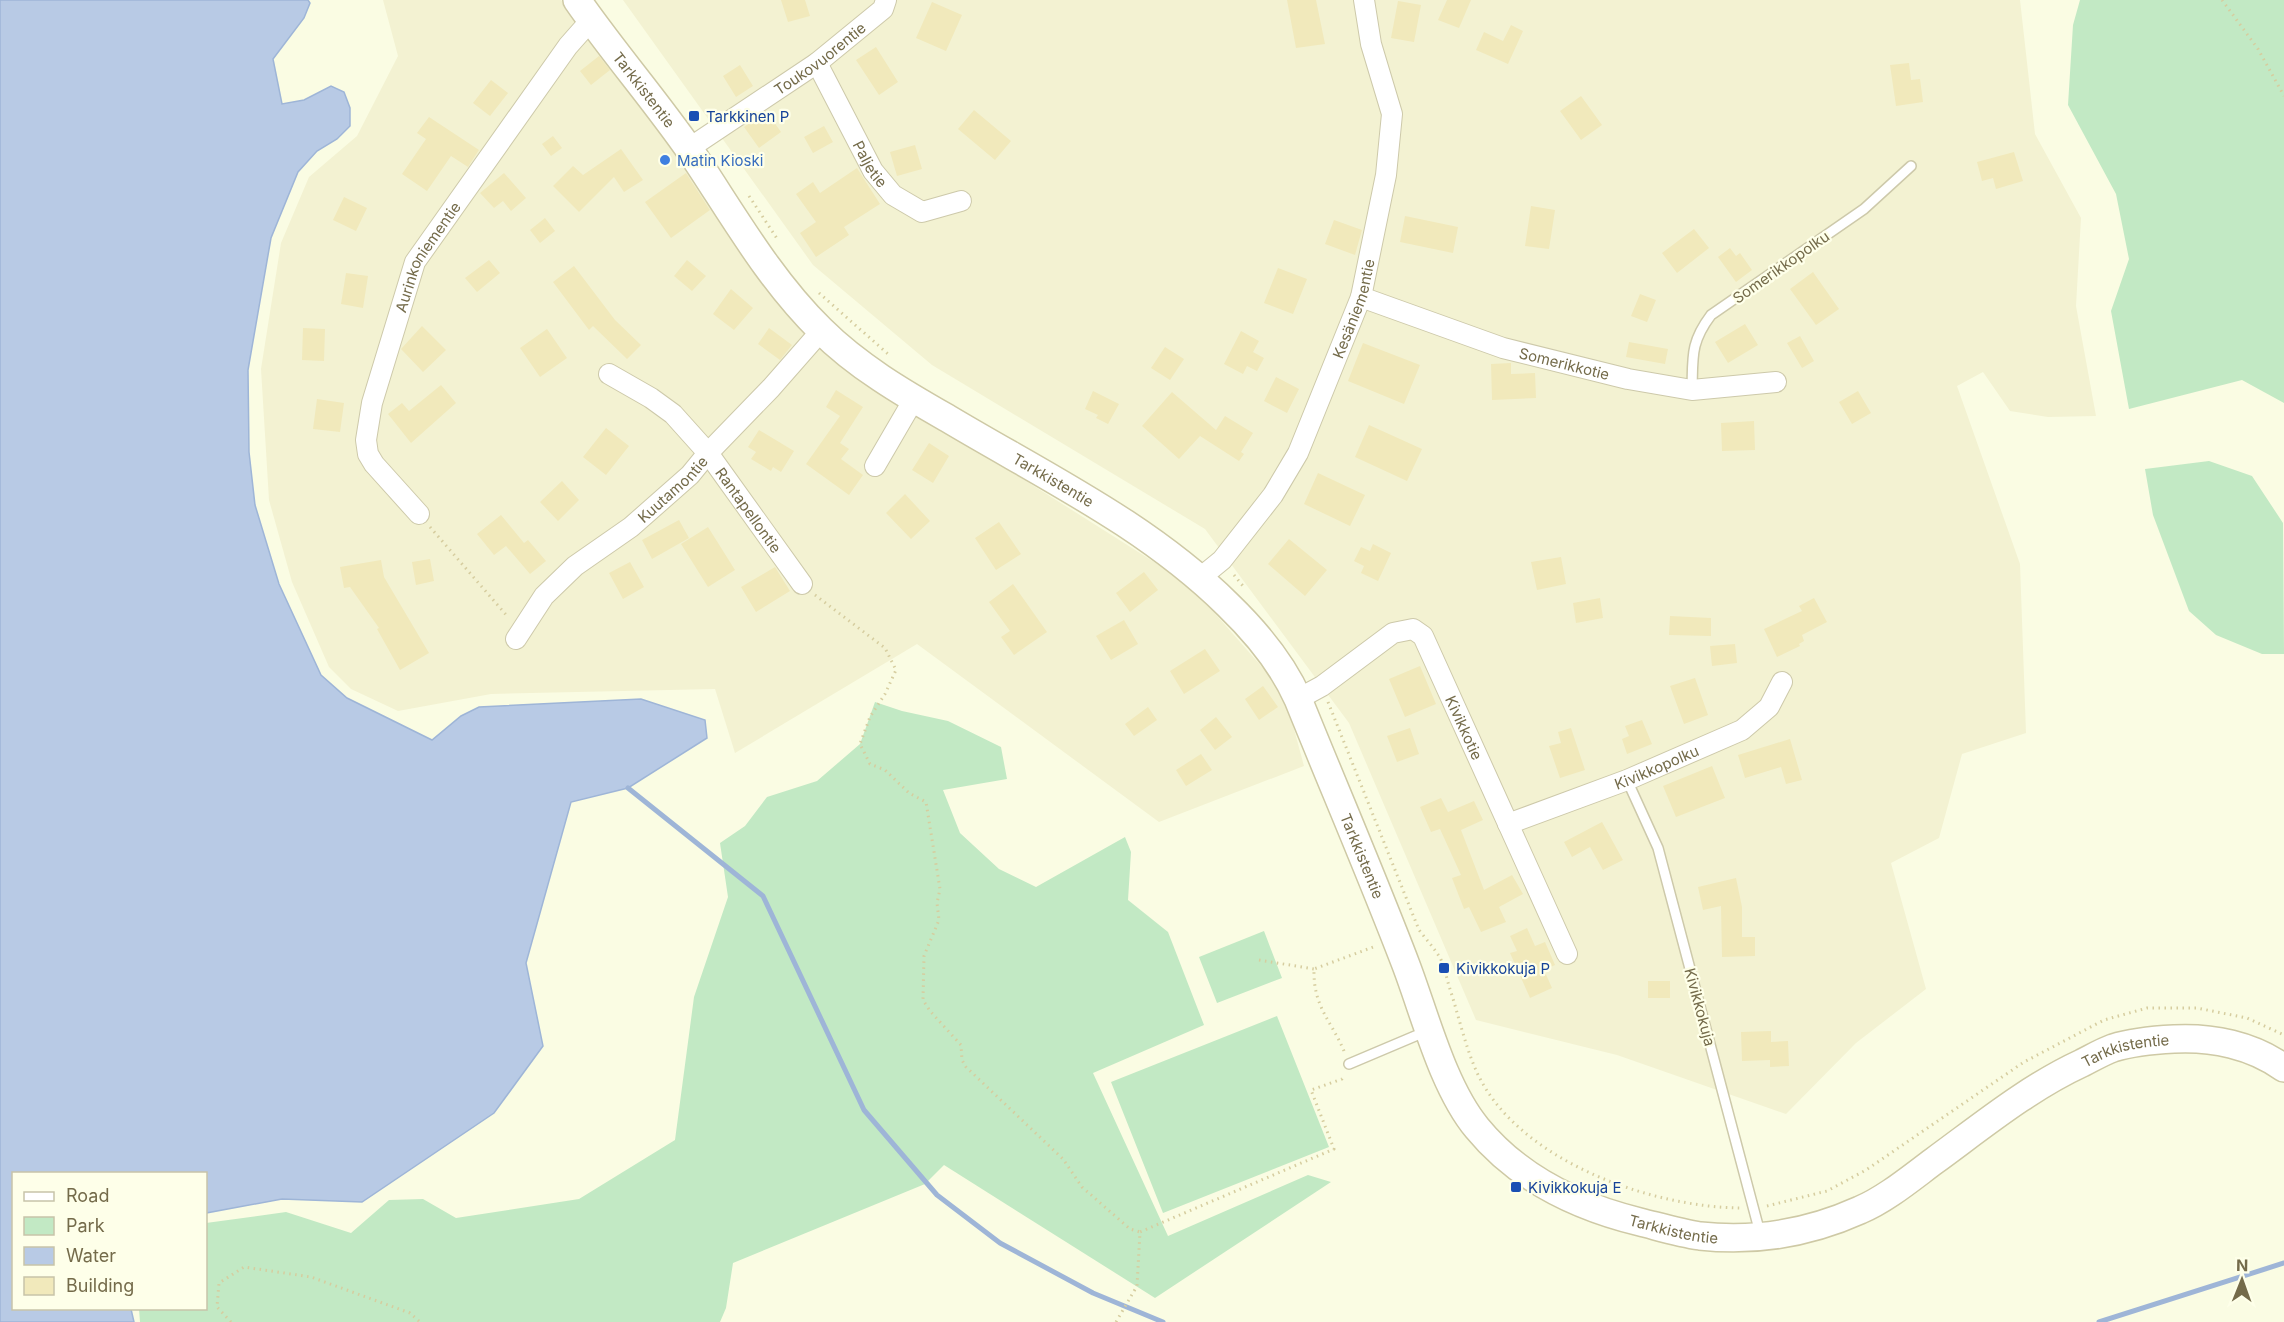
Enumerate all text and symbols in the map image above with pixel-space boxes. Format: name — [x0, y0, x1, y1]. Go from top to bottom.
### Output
street label: Toukovuorentie — [770, 18, 869, 99]
street label: Tarkkistentie — [609, 48, 680, 131]
place label: Tarkkinen P — [706, 107, 789, 126]
marker: Tarkkinen P — [687, 109, 701, 123]
street label: Paljetie — [849, 137, 892, 191]
place label: Matin Kioski — [677, 151, 763, 170]
marker: Matin Kioski — [658, 153, 672, 167]
street label: Aurinkoniementie — [391, 198, 464, 314]
street label: Somerikkopolku — [1729, 227, 1833, 307]
street label: Kesäniementie — [1328, 257, 1378, 361]
street label: Somerikkotie — [1517, 343, 1611, 384]
street label: Tarkkistentie — [1009, 449, 1097, 511]
street label: Kuutamontie — [634, 452, 711, 526]
street label: Rantapellontie — [712, 463, 786, 556]
street label: Kivikkotie — [1442, 692, 1487, 763]
street label: Kivikkopolku — [1612, 741, 1702, 793]
street label: Tarkkistentie — [1336, 810, 1388, 901]
place label: Kivikkokuja P — [1456, 959, 1550, 978]
marker: Kivikkokuja P — [1437, 961, 1451, 975]
street label: Kivikkokuja — [1680, 966, 1720, 1048]
street label: Tarkkistentie — [2078, 1030, 2170, 1071]
legend — [12, 1172, 207, 1310]
place label: Kivikkokuja E — [1528, 1178, 1622, 1197]
marker: Kivikkokuja E — [1509, 1180, 1523, 1194]
text: Road — [66, 1185, 109, 1206]
street label: Tarkkistentie — [1627, 1210, 1719, 1247]
text: Park — [66, 1215, 105, 1236]
text: Water — [66, 1245, 116, 1266]
north arrow — [2212, 1250, 2272, 1310]
text: N — [2236, 1255, 2249, 1275]
text: Building — [66, 1275, 134, 1296]

